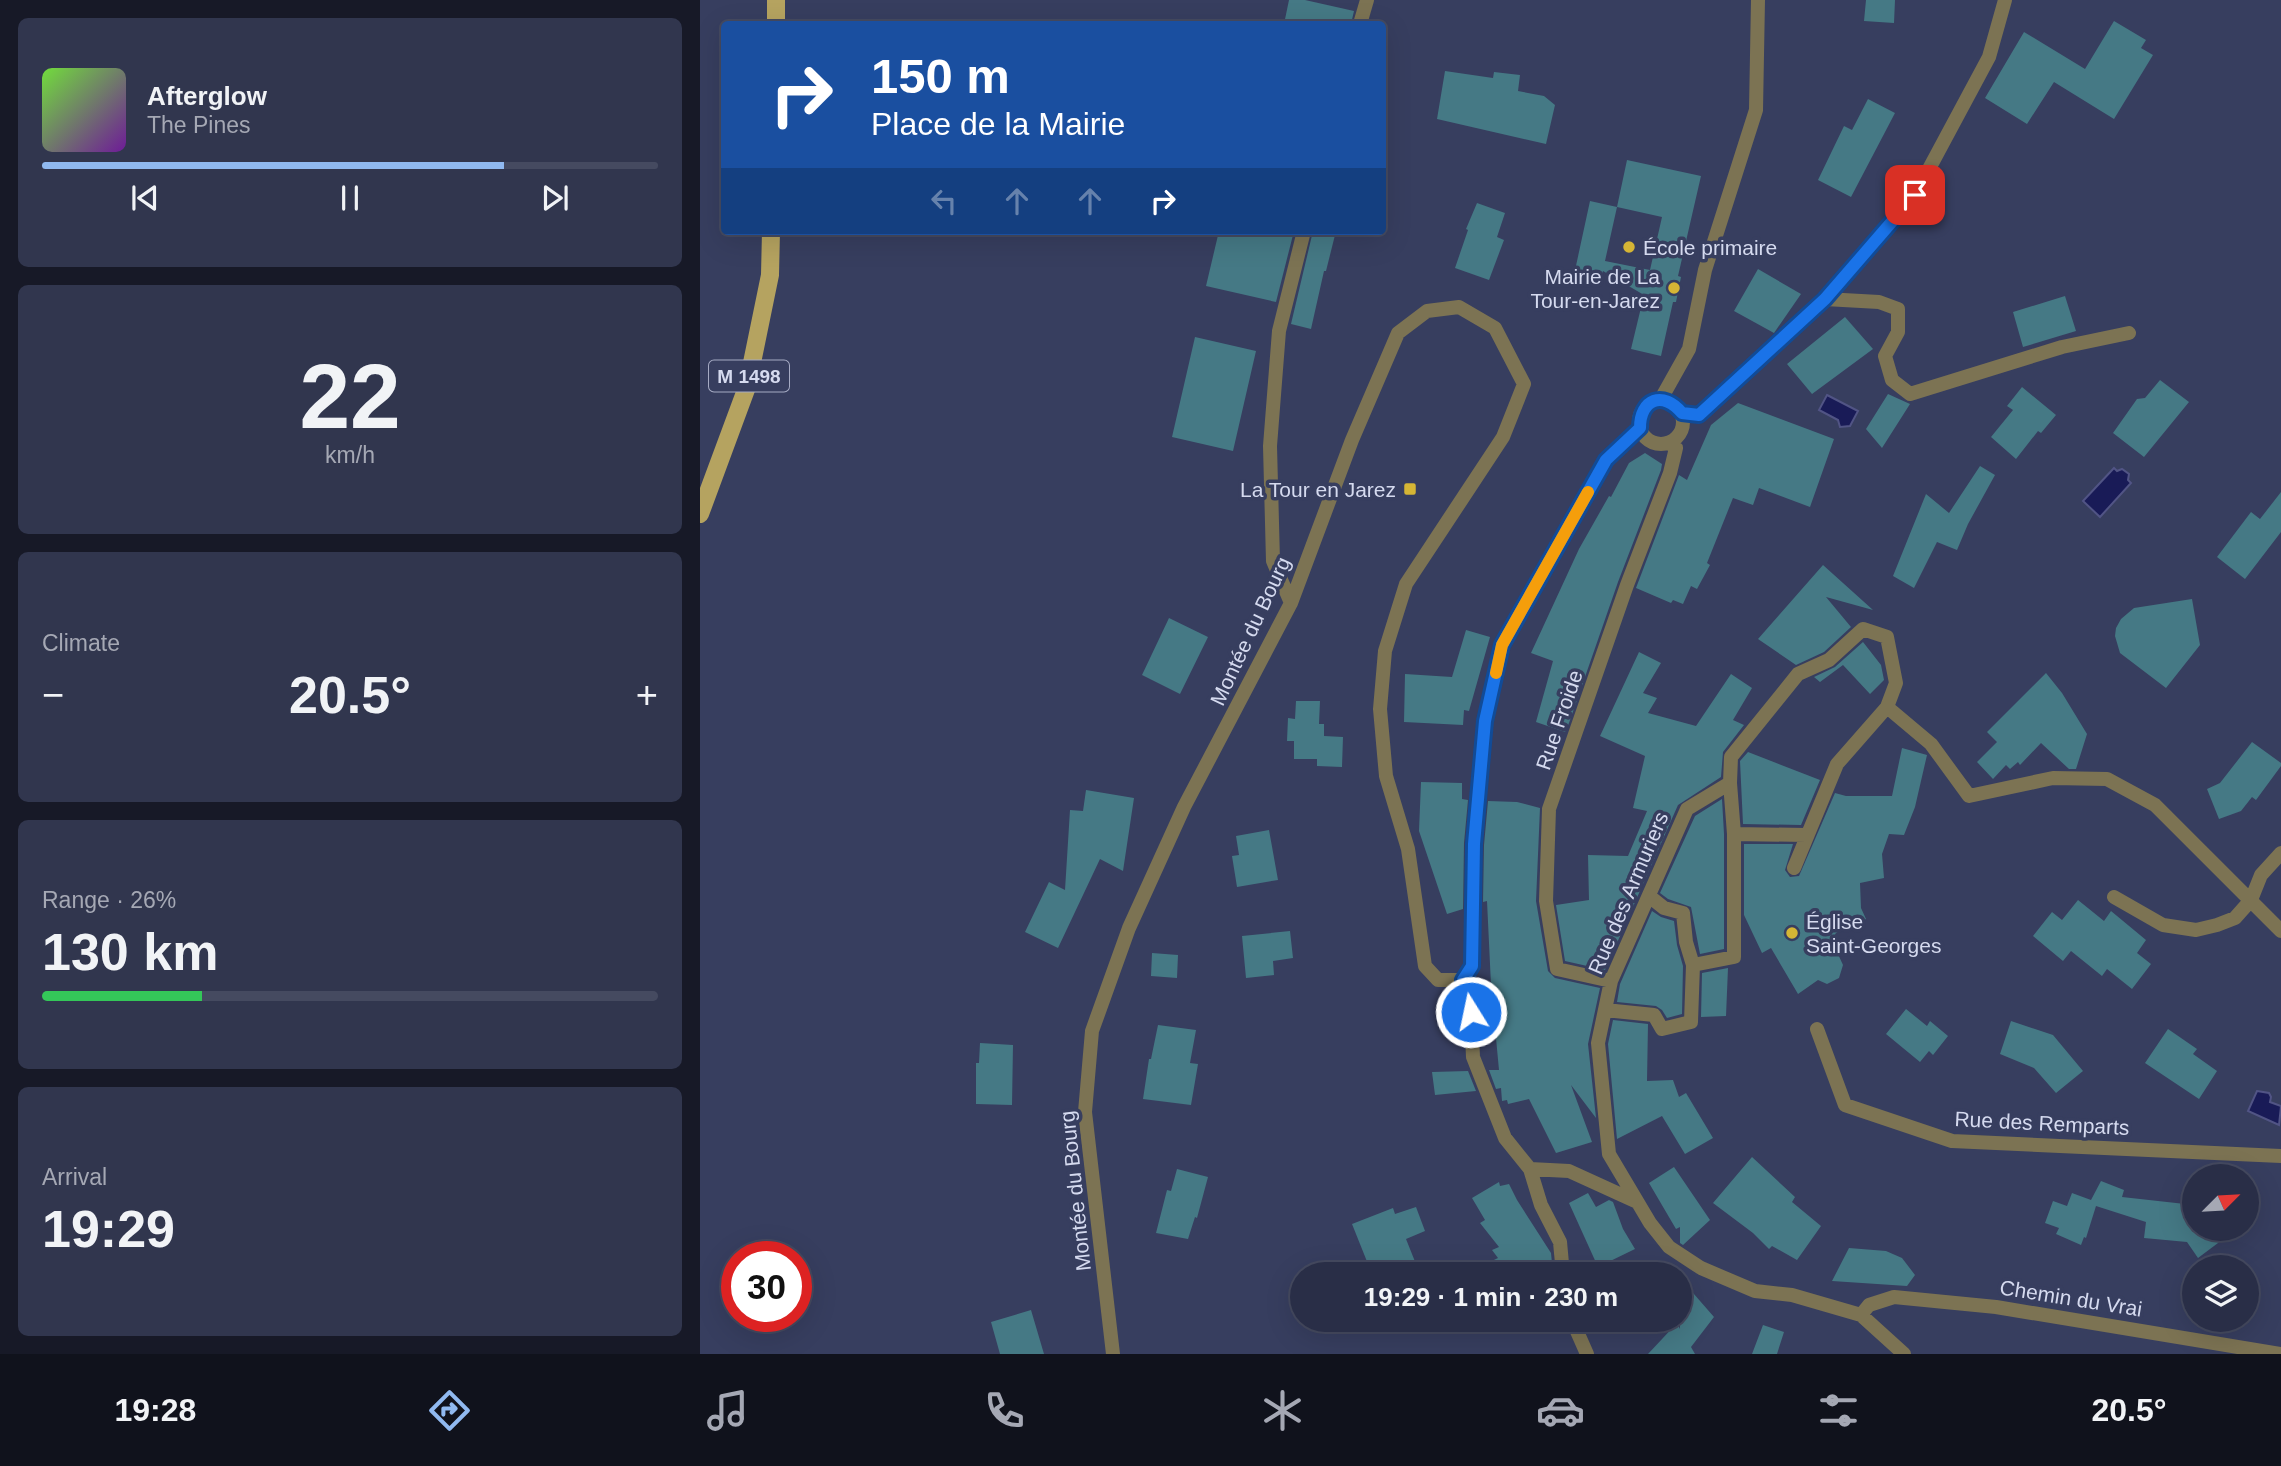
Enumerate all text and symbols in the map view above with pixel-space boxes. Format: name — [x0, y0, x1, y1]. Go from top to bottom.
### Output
icon: right — [756, 49, 847, 140]
text: 150 m — [871, 49, 1010, 103]
text: Afterglow — [147, 81, 267, 111]
text: Place de la Mairie — [871, 106, 1125, 142]
text: The Pines — [147, 112, 251, 138]
pin — [1885, 165, 1945, 225]
icon: arrive — [1896, 176, 1934, 214]
icon: previous — [126, 179, 164, 217]
icon: pause — [331, 179, 369, 217]
icon: next — [536, 179, 574, 217]
icon: left — [925, 182, 963, 220]
icon: ahead — [998, 182, 1036, 220]
icon: ahead — [1071, 182, 1109, 220]
icon: right — [1144, 182, 1182, 220]
place label: École primaire — [1643, 236, 1777, 259]
marker: École primaire — [1621, 239, 1637, 255]
place label: Mairie de La Tour-en-Jarez — [1530, 265, 1660, 312]
marker: Mairie de La Tour-en-Jarez — [1666, 280, 1682, 296]
text: 22 — [299, 346, 401, 447]
road number: M 1498 — [709, 360, 789, 392]
text: km/h — [325, 442, 375, 468]
place label: La Tour en Jarez — [1240, 478, 1396, 501]
marker: La Tour en Jarez — [1402, 481, 1418, 497]
street label: Montée du Bourg — [1206, 553, 1294, 709]
text: Climate — [42, 630, 120, 656]
text: 20.5° — [289, 666, 411, 724]
street label: Rue Froide — [1531, 667, 1587, 773]
text: − — [42, 674, 64, 716]
text: + — [636, 674, 658, 716]
street label: Rue des Armuriers — [1583, 808, 1673, 978]
text: Range · 26% — [42, 887, 176, 913]
place label: Église Saint-Georges — [1806, 910, 1941, 957]
text: 130 km — [42, 923, 218, 981]
marker: Église Saint-Georges — [1784, 925, 1800, 941]
position arrow — [1434, 975, 1508, 1049]
street label: Rue des Remparts — [1954, 1107, 2130, 1139]
street label: Montée du Bourg — [1055, 1110, 1095, 1272]
text: Arrival — [42, 1164, 107, 1190]
north arrow — [2182, 1164, 2259, 1241]
map controls — [2182, 1164, 2259, 1332]
text: 19:29 — [42, 1200, 175, 1258]
speed limit sign: 30 — [721, 1241, 812, 1332]
button: layers — [2182, 1255, 2259, 1332]
street label: Chemin du Vrai — [1998, 1275, 2144, 1321]
text: 19:29 · 1 min · 230 m — [1364, 1282, 1618, 1312]
icon: directions — [425, 1386, 474, 1435]
icon: music — [703, 1386, 752, 1435]
icon: phone — [980, 1386, 1029, 1435]
icon: climate — [1258, 1386, 1307, 1435]
icon: car — [1536, 1386, 1585, 1435]
icon: filters — [1814, 1386, 1863, 1435]
text: 19:28 — [114, 1392, 196, 1428]
text: 20.5° — [2091, 1392, 2167, 1428]

